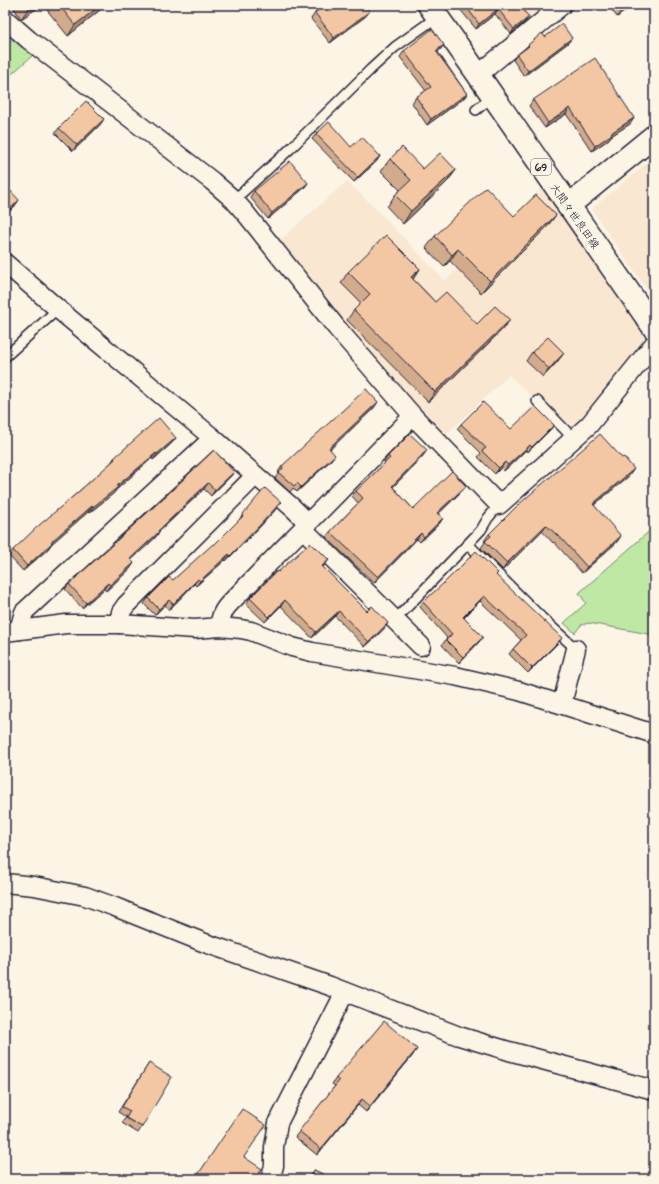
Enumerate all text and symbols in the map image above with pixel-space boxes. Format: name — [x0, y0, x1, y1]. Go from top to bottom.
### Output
road number: 69 — [531, 159, 551, 175]
street label: 大間々世良田線 — [546, 180, 603, 252]

